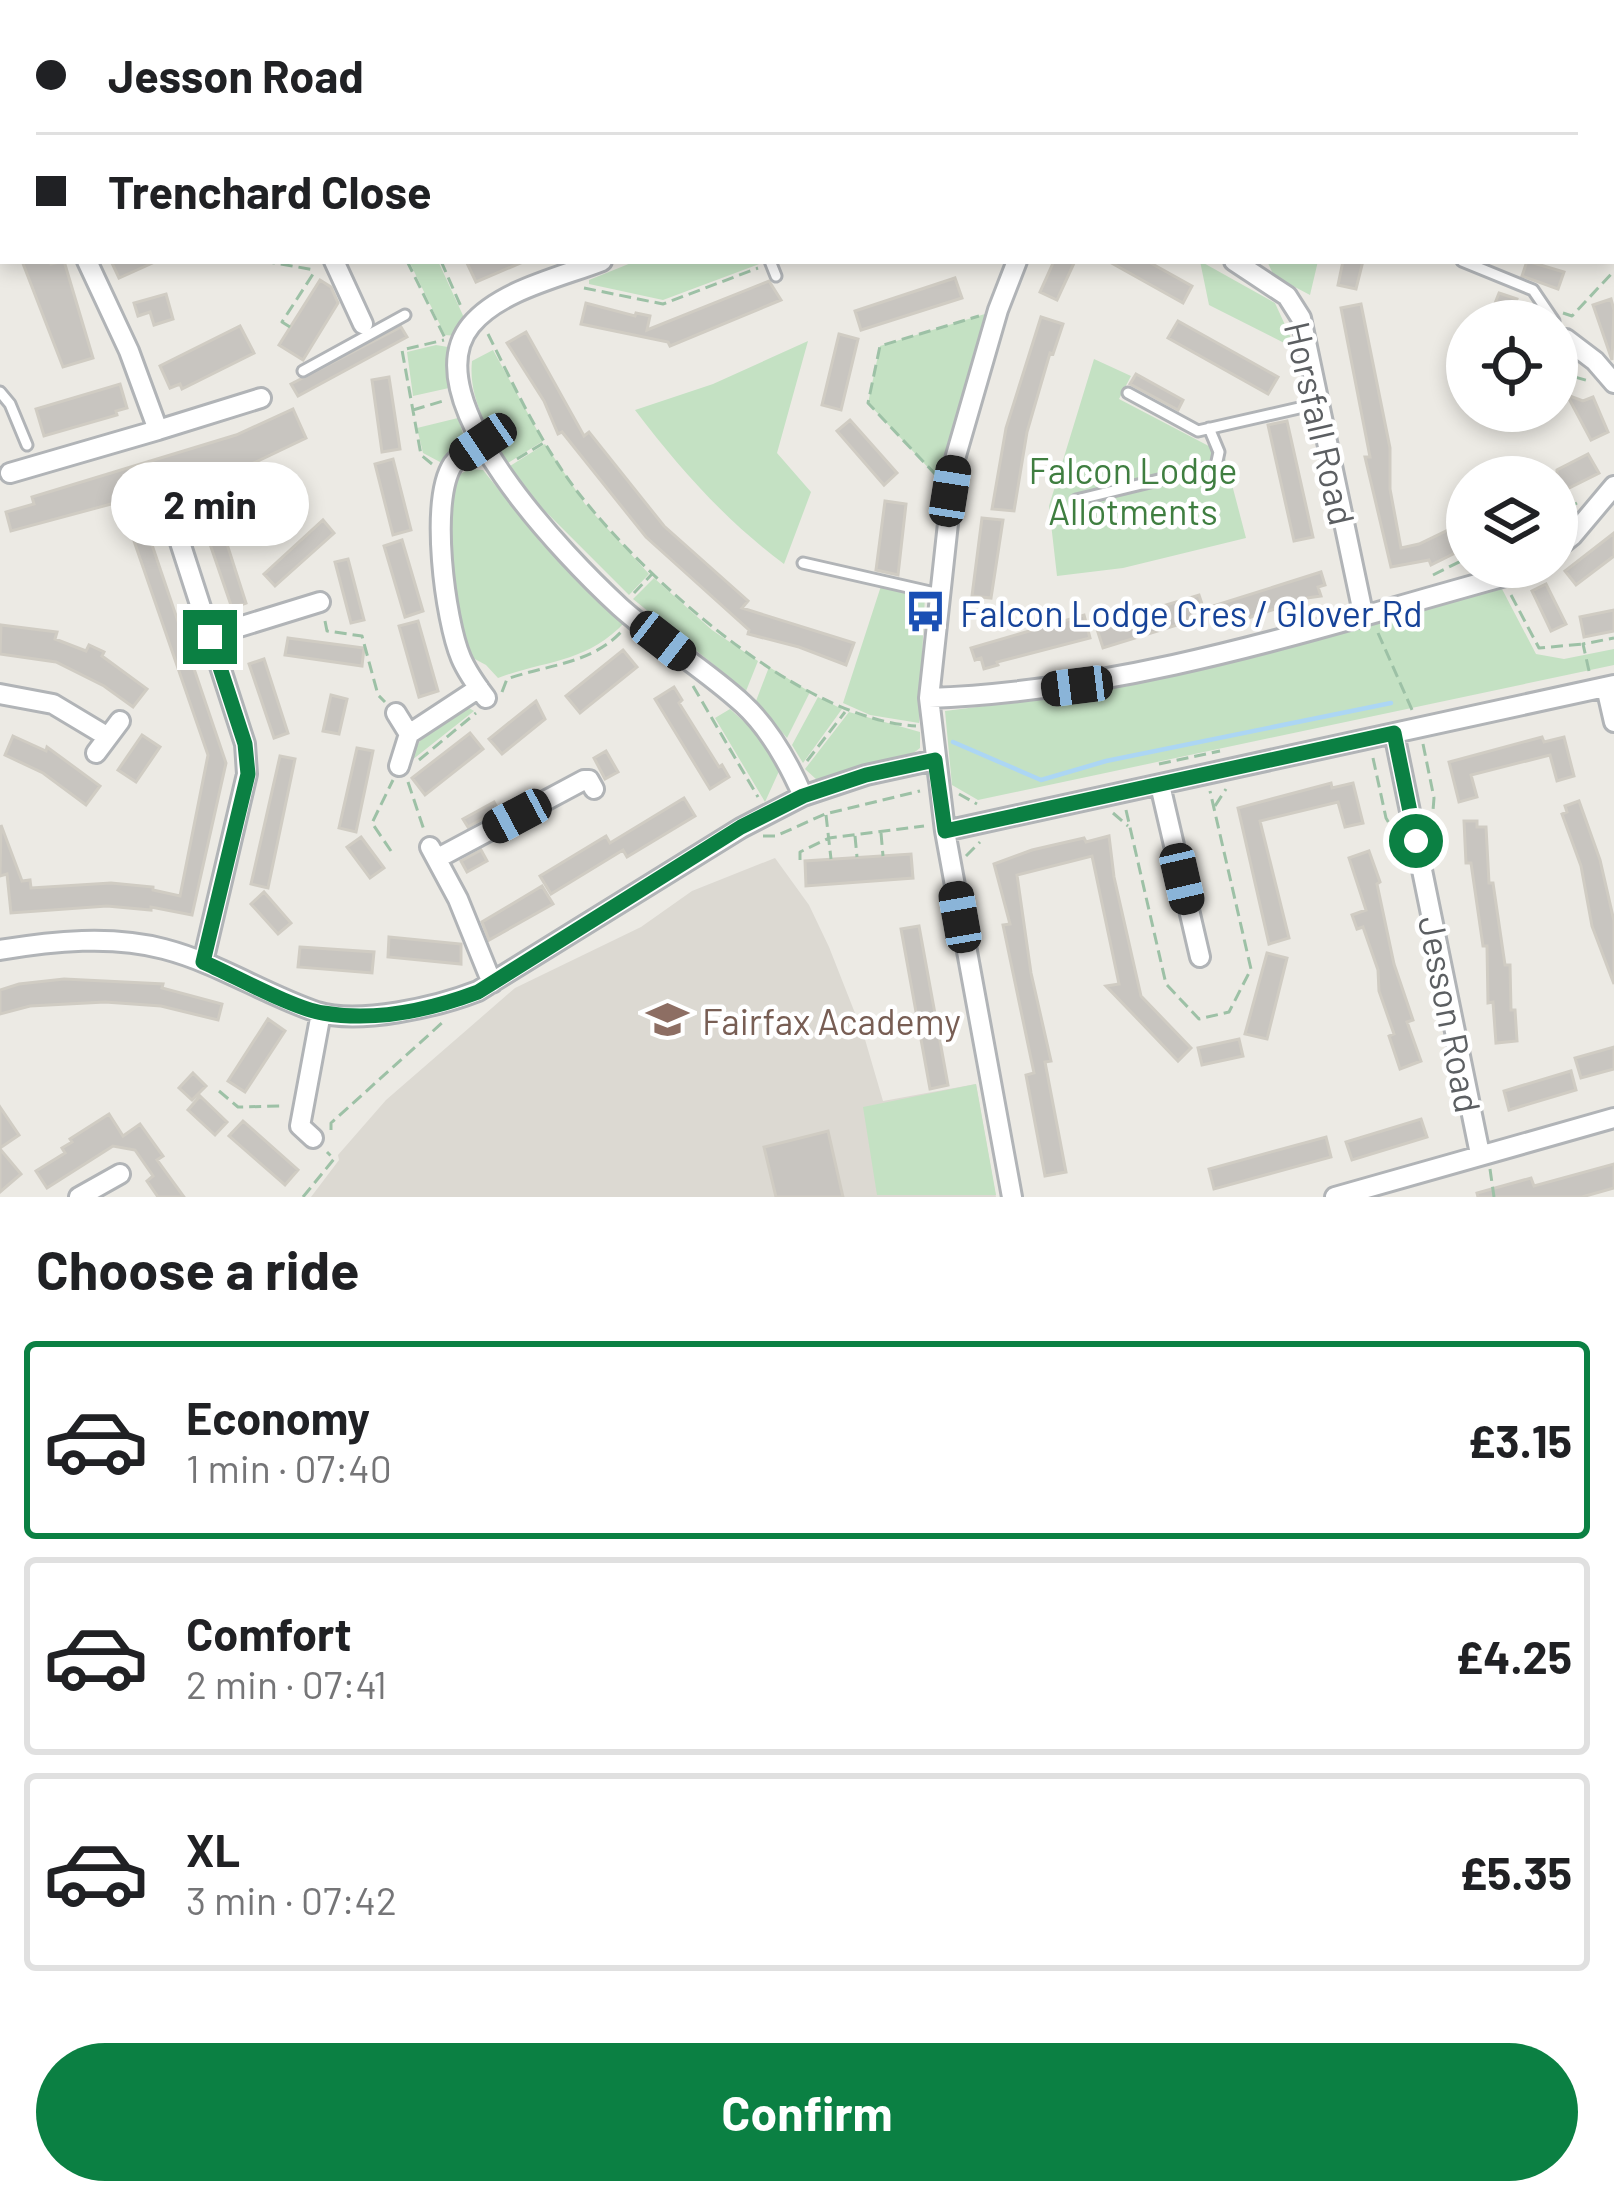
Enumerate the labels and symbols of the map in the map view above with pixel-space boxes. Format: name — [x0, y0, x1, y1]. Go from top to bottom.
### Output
street label: Horsfall Road — [1277, 317, 1365, 529]
car — [443, 407, 523, 477]
park label: Falcon Lodge Allotments — [1029, 448, 1237, 532]
car — [927, 453, 973, 529]
callout: 2 min — [111, 463, 309, 547]
bus stop icon: Falcon Lodge Cres / Glover Rd — [903, 589, 949, 635]
place label: Falcon Lodge Cres / Glover Rd — [960, 591, 1423, 634]
car — [624, 605, 702, 677]
route end — [183, 610, 237, 664]
car — [1039, 664, 1115, 708]
car — [477, 783, 557, 849]
route start — [1389, 814, 1443, 868]
car — [1156, 840, 1208, 918]
car — [936, 878, 984, 956]
street label: Jesson Road — [1411, 912, 1491, 1116]
school or university icon: Fairfax Academy — [645, 997, 691, 1043]
place label: Fairfax Academy — [702, 999, 961, 1042]

